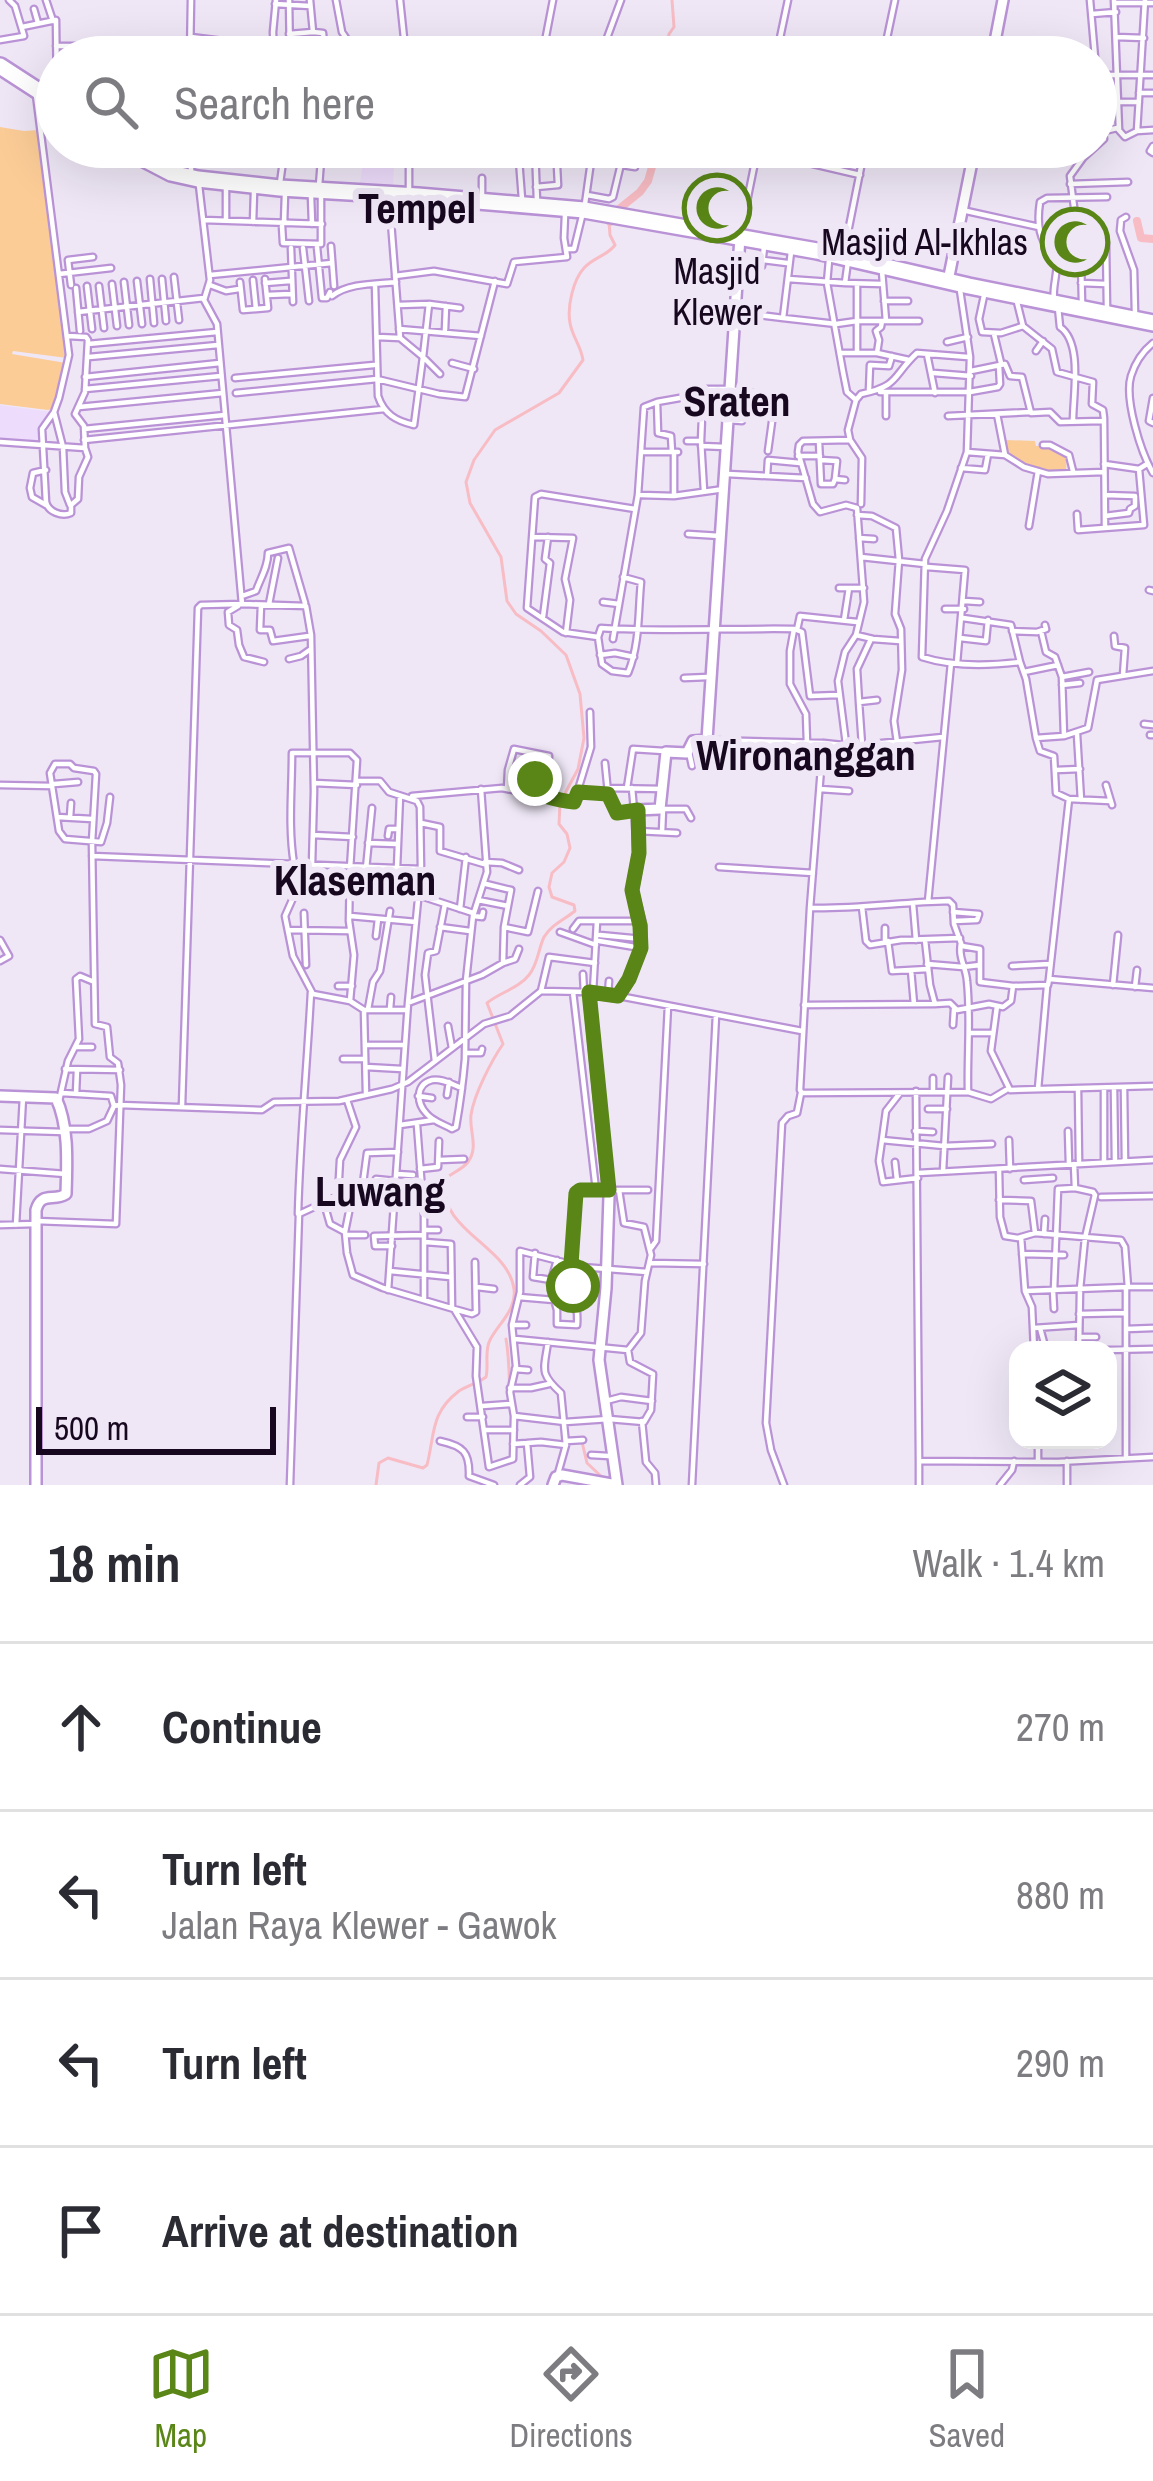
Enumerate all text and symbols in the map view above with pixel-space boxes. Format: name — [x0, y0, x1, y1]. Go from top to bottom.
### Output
search box — [36, 36, 1117, 168]
icon: search — [78, 69, 144, 135]
text: Search here — [174, 72, 375, 133]
mosque icon: Masjid Klewer — [682, 173, 752, 243]
district label: Tempel — [358, 180, 476, 236]
mosque icon: Masjid Al-Ikhlas — [1040, 207, 1110, 277]
place label: Masjid Al-Ikhlas — [821, 218, 1028, 266]
place label: Masjid Klewer — [672, 247, 762, 336]
district label: Sraten — [683, 373, 791, 429]
district label: Wironanggan — [696, 727, 916, 783]
route end — [508, 752, 562, 806]
district label: Klaseman — [274, 852, 436, 908]
district label: Luwang — [315, 1163, 445, 1219]
route start — [546, 1259, 600, 1313]
map controls — [1009, 1341, 1117, 1449]
button: layers — [1009, 1341, 1117, 1449]
scale bar — [36, 1401, 276, 1454]
text: 500 m — [54, 1406, 129, 1450]
text: 18 min — [48, 1529, 181, 1598]
text: Walk · 1.4 km — [912, 1537, 1105, 1589]
icon: ahead — [48, 1694, 114, 1760]
text: Continue — [162, 1696, 322, 1757]
text: 270 m — [1016, 1701, 1105, 1753]
text: Turn left — [162, 1838, 307, 1899]
icon: left — [48, 1862, 114, 1928]
text: 880 m — [1016, 1869, 1105, 1921]
text: Jalan Raya Klewer - Gawok — [162, 1899, 557, 1951]
icon: left — [48, 2030, 114, 2096]
text: Turn left — [162, 2032, 307, 2093]
text: 290 m — [1016, 2037, 1105, 2089]
icon: arrive — [48, 2198, 114, 2264]
text: Arrive at destination — [162, 2200, 519, 2261]
tab: Map — [148, 2341, 214, 2457]
tab: Directions — [509, 2341, 633, 2457]
tab: Saved — [928, 2341, 1005, 2457]

